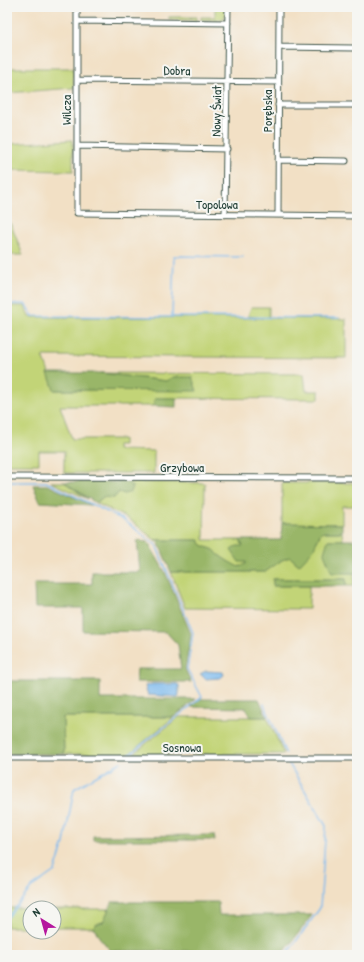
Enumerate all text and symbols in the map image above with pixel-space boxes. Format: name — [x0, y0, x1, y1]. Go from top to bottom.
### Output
street label: Dobra — [163, 61, 191, 79]
street label: Nowy Świat — [207, 85, 225, 137]
street label: Porębska — [258, 90, 276, 132]
street label: Wilcza — [57, 95, 75, 125]
street label: Topolowa — [196, 195, 238, 213]
street label: Grzybowa — [160, 458, 204, 476]
street label: Sosnowa — [163, 738, 201, 756]
north arrow — [22, 900, 62, 940]
text: N — [29, 905, 43, 919]

